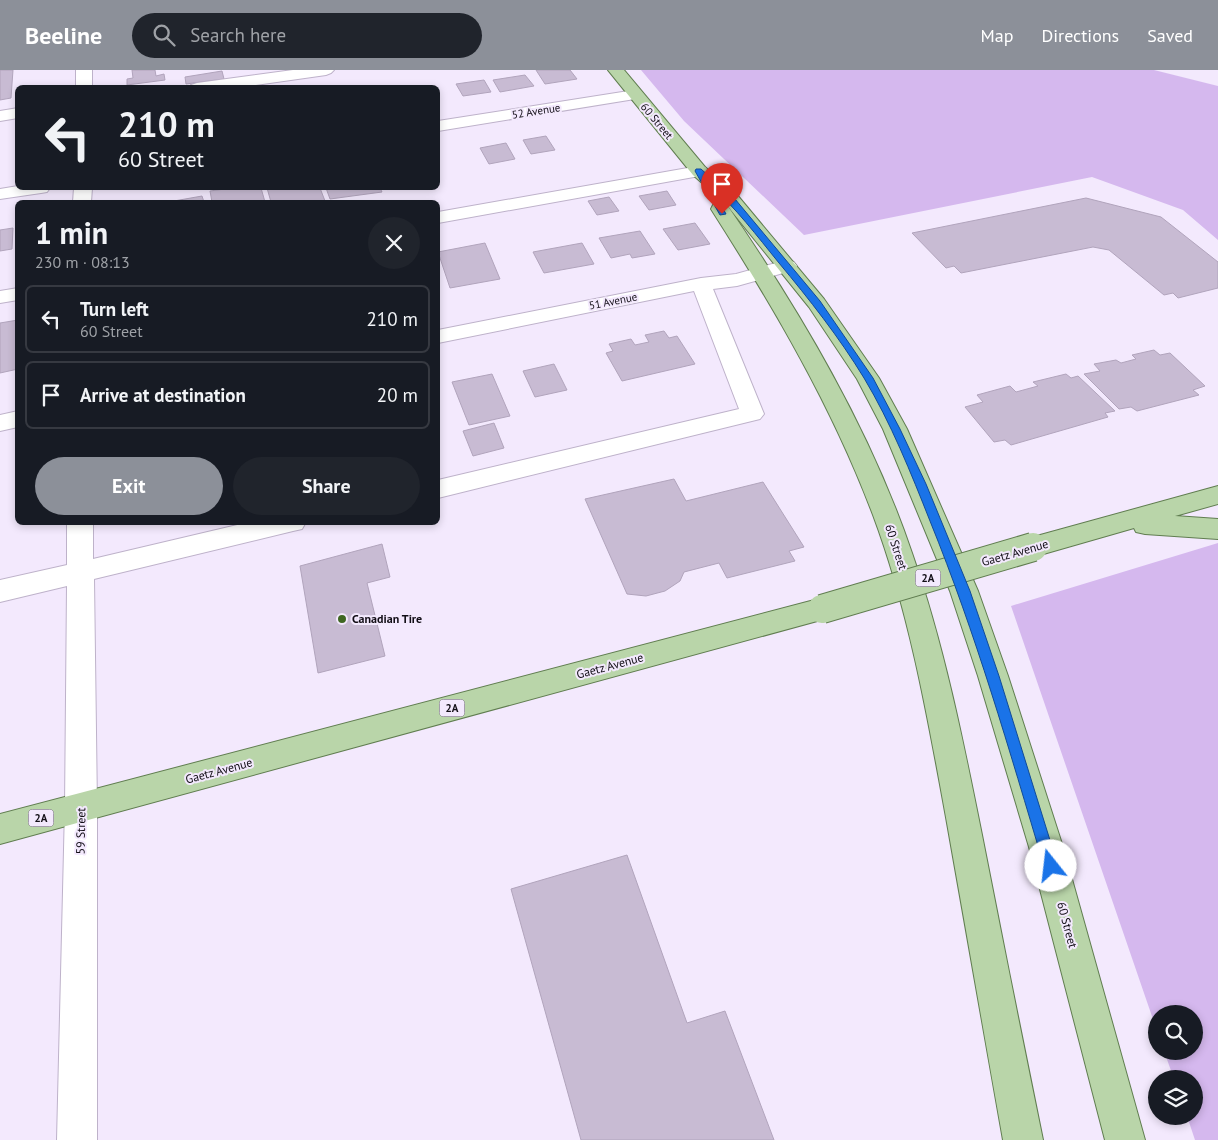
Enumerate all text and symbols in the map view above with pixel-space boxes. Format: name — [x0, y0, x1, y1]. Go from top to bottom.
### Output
search box — [132, 13, 482, 58]
text: Beeline — [25, 20, 102, 51]
icon: search — [150, 21, 178, 49]
text: Search here — [190, 23, 286, 47]
text: Map — [981, 24, 1013, 47]
text: Directions — [1041, 24, 1119, 47]
text: Saved — [1147, 24, 1193, 47]
street label: 52 Avenue — [511, 100, 562, 122]
street label: 60 Street — [638, 100, 676, 142]
text: 210 m — [118, 101, 215, 147]
icon: left — [35, 105, 100, 170]
text: 60 Street — [118, 145, 204, 173]
pin — [701, 163, 743, 214]
icon: arrive — [708, 170, 736, 198]
text: 1 min — [35, 213, 108, 252]
button: close — [368, 217, 420, 269]
text: 230 m · 08:13 — [35, 252, 130, 272]
street label: 51 Avenue — [588, 289, 639, 313]
text: Turn left — [80, 297, 149, 321]
icon: left — [37, 305, 65, 333]
text: 210 m — [366, 307, 418, 331]
text: 60 Street — [80, 321, 143, 341]
icon: arrive — [37, 381, 65, 409]
text: Arrive at destination — [80, 383, 246, 407]
text: 20 m — [377, 383, 418, 407]
button: Exit — [35, 457, 223, 515]
button: Share — [233, 457, 420, 515]
street label: 60 Street — [882, 522, 911, 571]
street label: Gaetz Avenue — [980, 536, 1050, 569]
road number: 2A — [916, 569, 940, 586]
place label: Canadian Tire — [352, 611, 422, 626]
marker: Canadian Tire — [336, 613, 348, 625]
street label: Gaetz Avenue — [575, 649, 645, 682]
road number: 2A — [440, 700, 464, 716]
street label: Gaetz Avenue — [184, 754, 254, 787]
street label: 59 Street — [73, 807, 88, 855]
road number: 2A — [28, 810, 54, 826]
position arrow — [1024, 839, 1076, 891]
street label: 60 Street — [1054, 900, 1081, 949]
map controls — [1148, 1005, 1203, 1125]
button: search — [1148, 1005, 1203, 1060]
button: layers — [1148, 1070, 1203, 1125]

